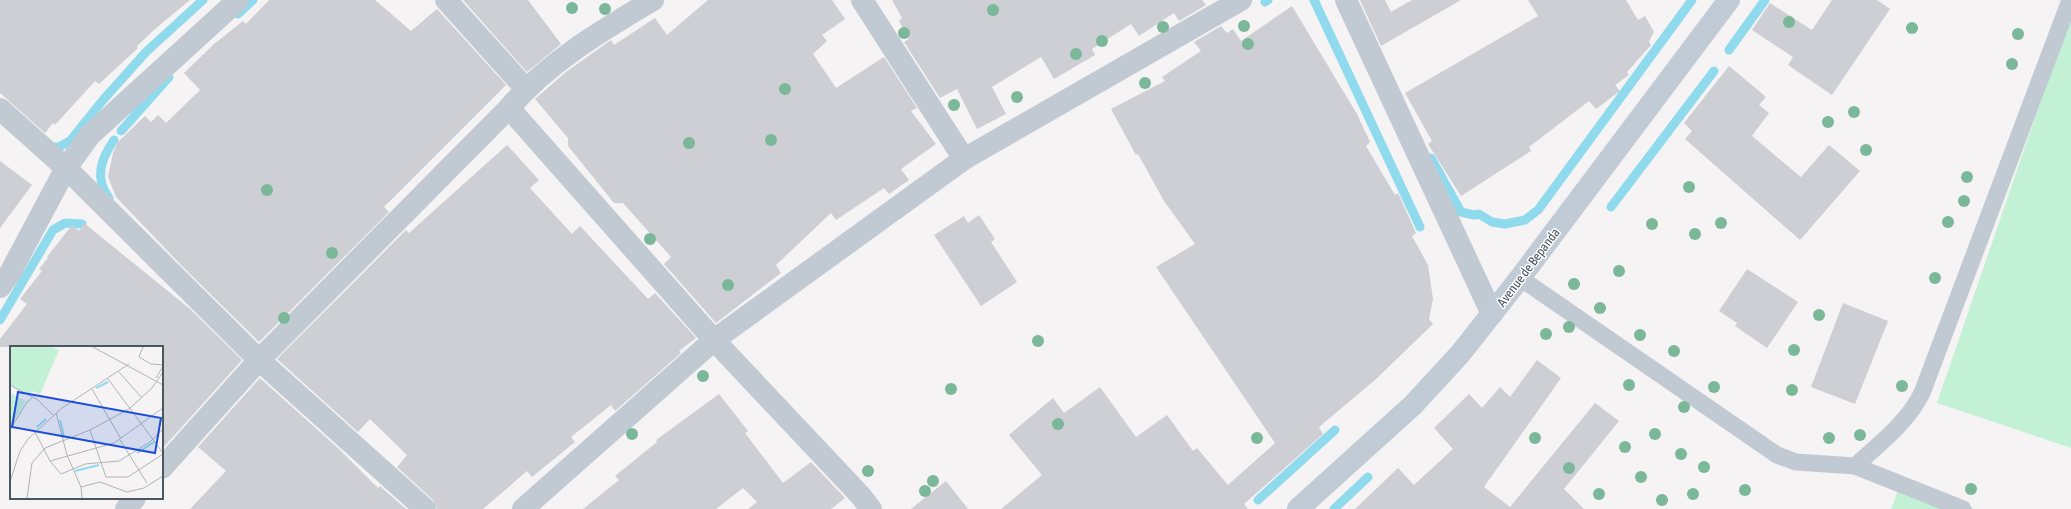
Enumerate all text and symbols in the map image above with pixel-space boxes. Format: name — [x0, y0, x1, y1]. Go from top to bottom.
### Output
street label: Avenue de Bepanda — [1494, 225, 1563, 310]
inset map — [10, 346, 163, 499]

